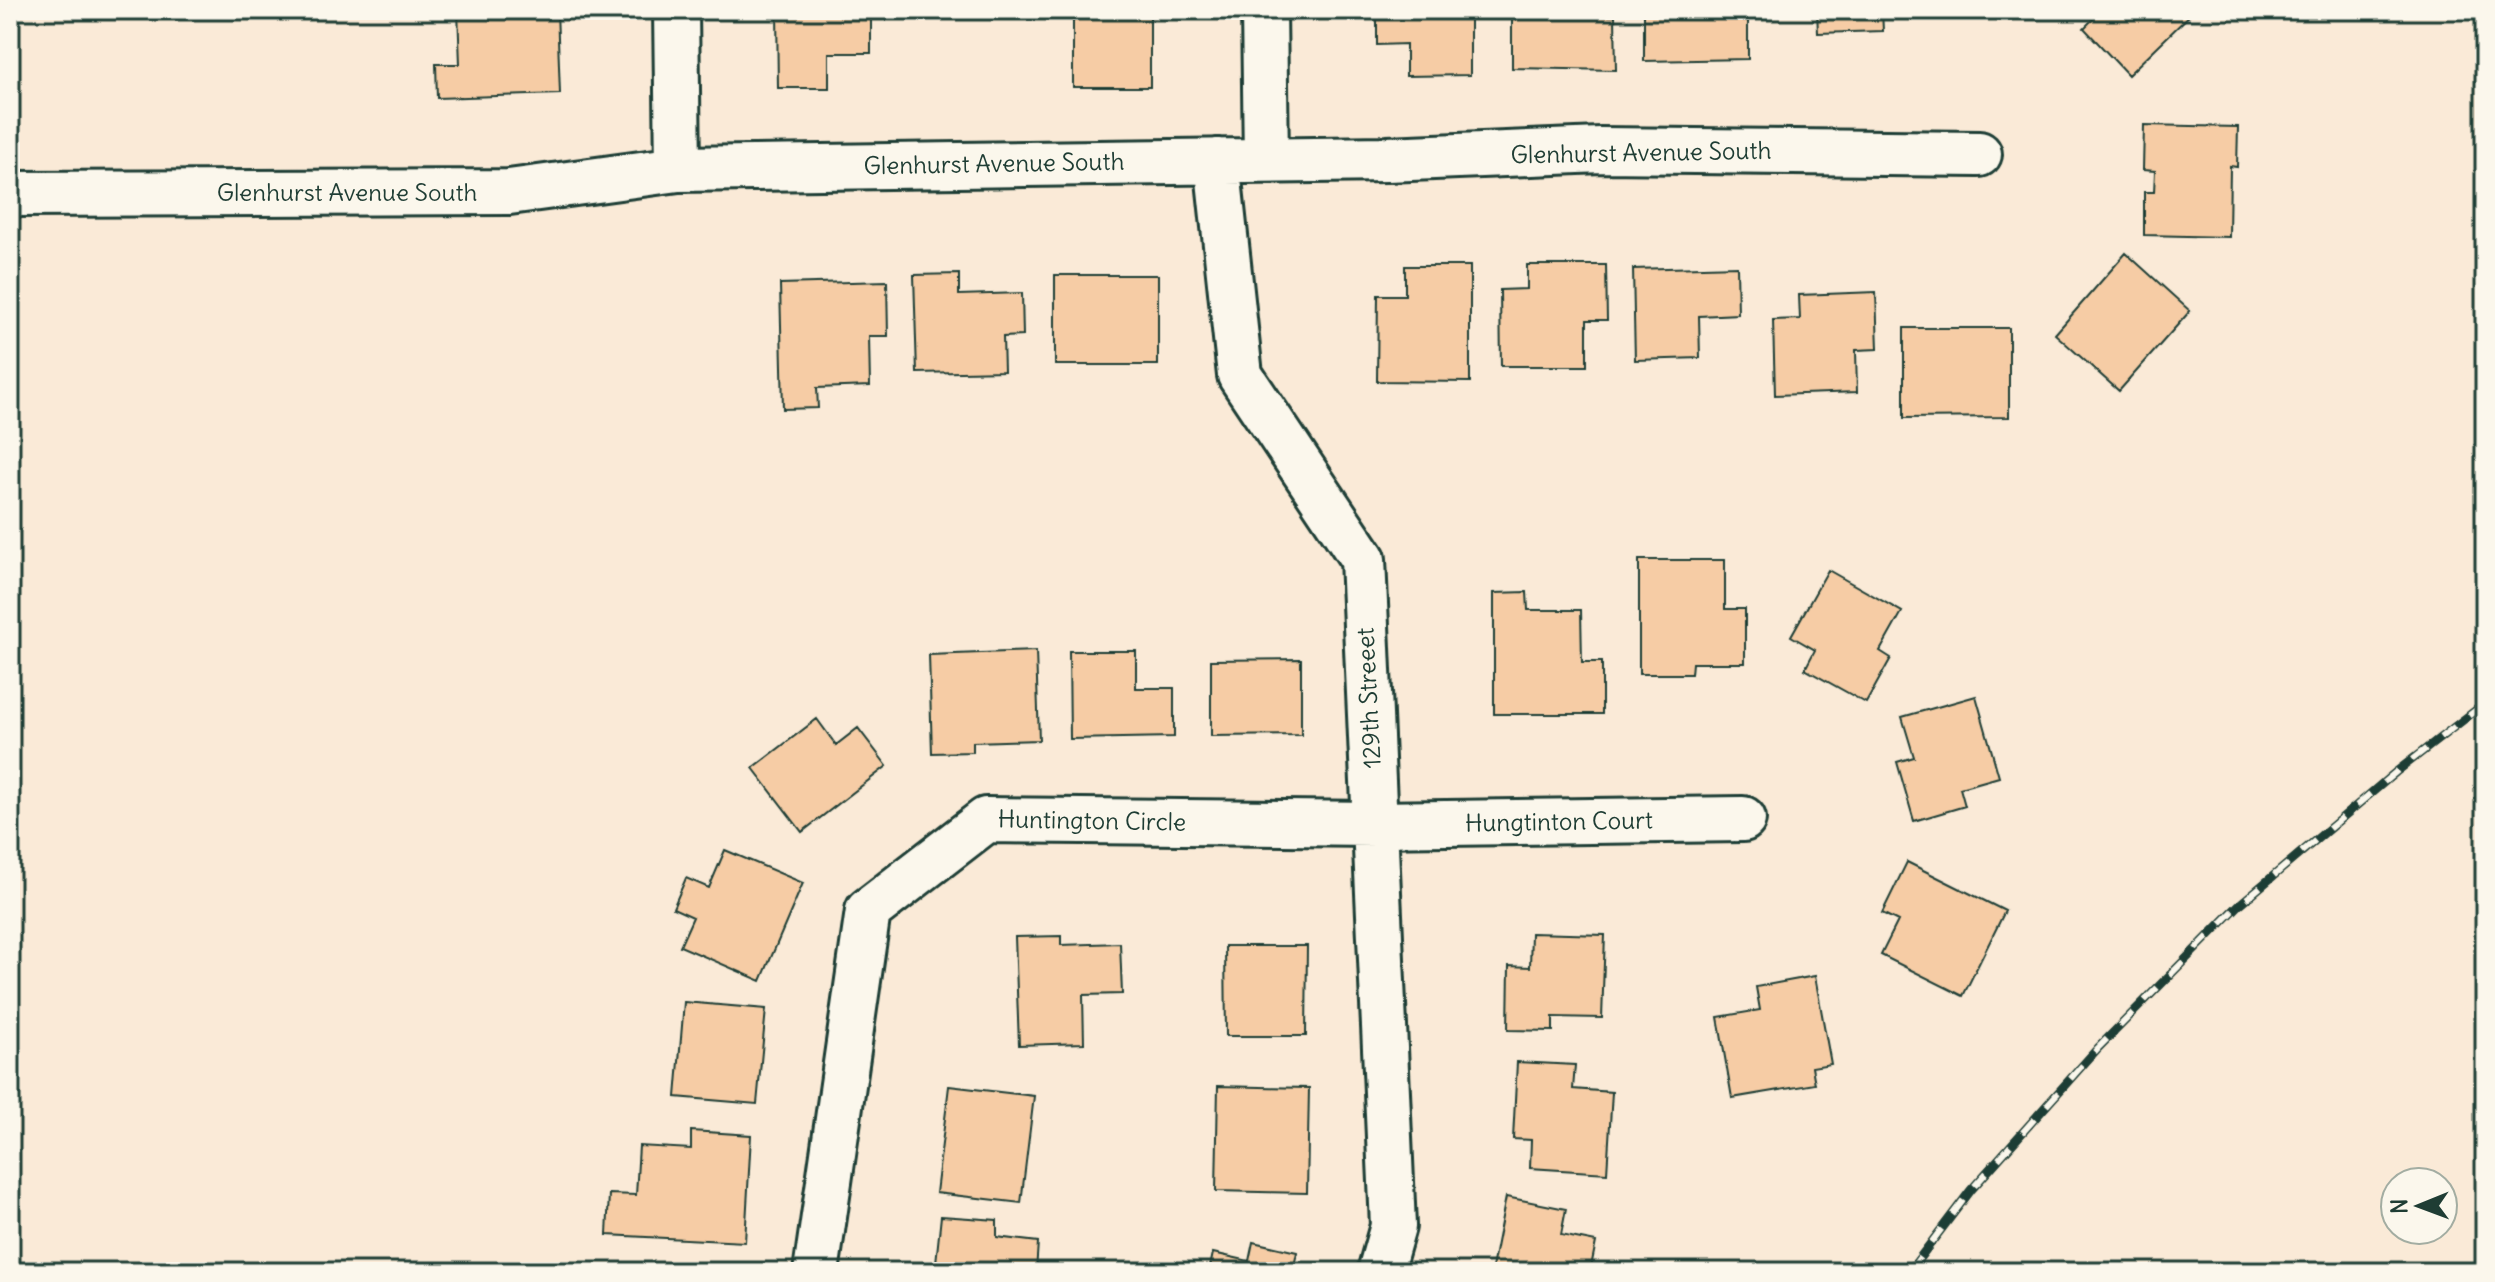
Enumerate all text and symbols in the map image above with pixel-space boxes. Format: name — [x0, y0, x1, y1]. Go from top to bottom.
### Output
street label: Glenhurst Avenue South — [1510, 135, 1772, 169]
street label: Glenhurst Avenue South — [863, 146, 1125, 180]
street label: Glenhurst Avenue South — [217, 177, 477, 207]
street label: 129th Streeet — [1349, 627, 1387, 769]
street label: Huntington Circle — [998, 803, 1186, 837]
street label: Hungtinton Court — [1465, 804, 1653, 838]
north arrow — [2379, 1166, 2459, 1246]
text: N — [2385, 1199, 2413, 1214]

